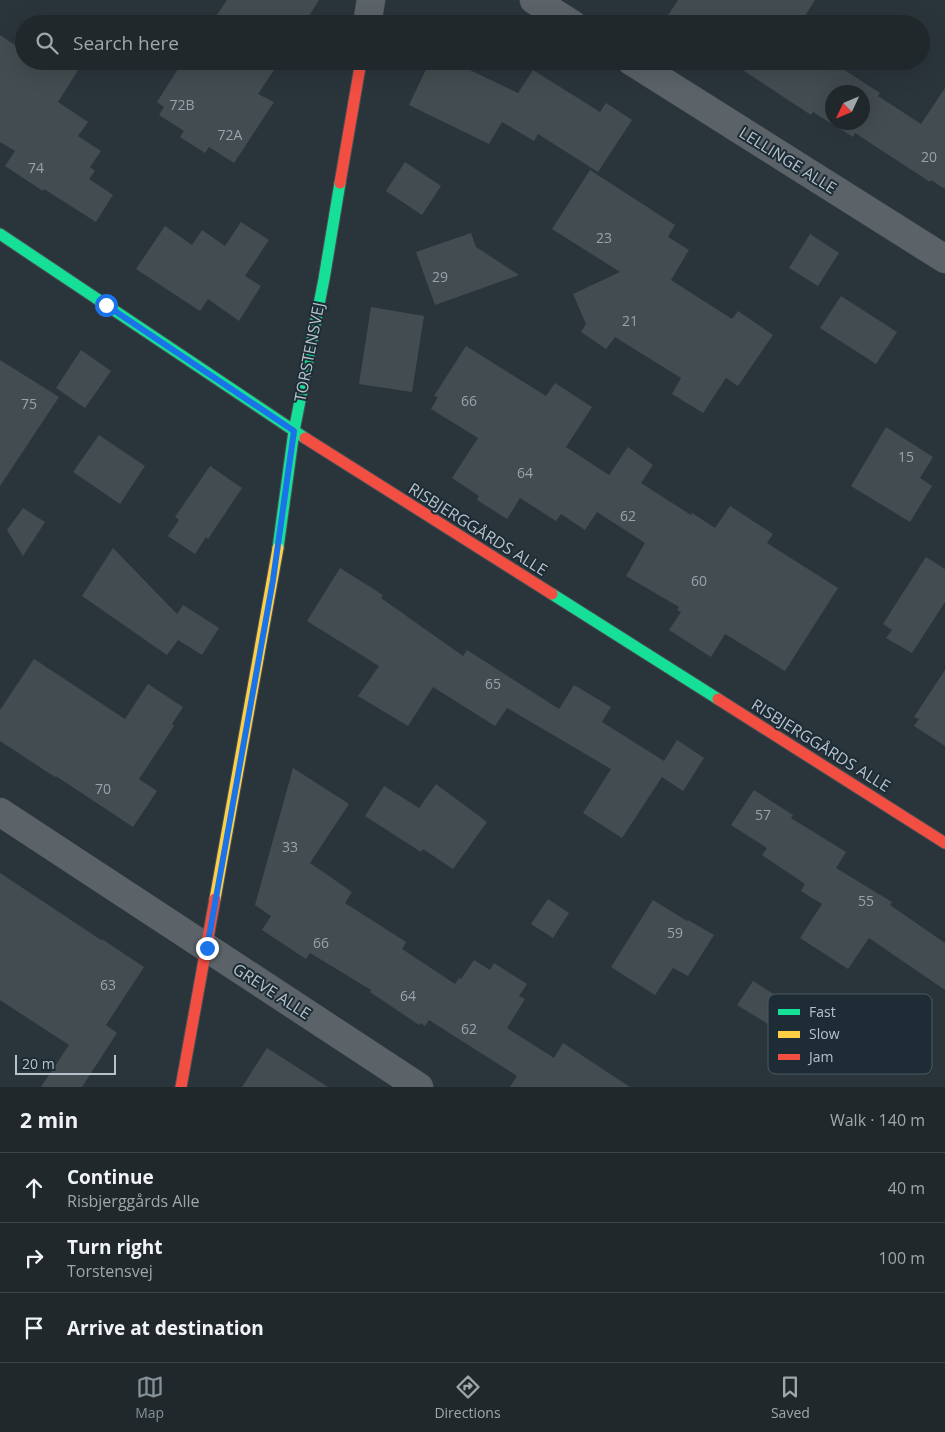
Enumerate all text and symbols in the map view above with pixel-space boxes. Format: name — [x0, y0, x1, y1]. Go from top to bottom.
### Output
search box — [15, 15, 930, 70]
icon: search — [33, 29, 61, 57]
text: Search here — [73, 30, 179, 56]
north arrow — [825, 85, 870, 130]
house number: 72B — [169, 95, 195, 114]
street label: LELLINGE ALLE — [735, 121, 841, 199]
house number: 72A — [218, 125, 243, 144]
house number: 20 — [921, 147, 937, 166]
house number: 74 — [28, 158, 44, 177]
house number: 23 — [596, 228, 612, 247]
house number: 29 — [432, 267, 448, 286]
route start — [95, 294, 118, 317]
street label: TORSTENSVEJ — [289, 300, 329, 404]
house number: 21 — [622, 311, 638, 330]
house number: 66 — [461, 391, 477, 410]
house number: 75 — [21, 394, 37, 413]
house number: 15 — [898, 447, 914, 466]
house number: 64 — [517, 463, 533, 482]
street label: RISBJERGGÅRDS ALLE — [404, 477, 552, 581]
house number: 62 — [620, 506, 636, 525]
house number: 60 — [691, 571, 707, 590]
house number: 65 — [485, 674, 501, 693]
street label: RISBJERGGÅRDS ALLE — [747, 693, 895, 797]
house number: 70 — [95, 779, 111, 798]
house number: 57 — [755, 805, 771, 824]
house number: 33 — [282, 837, 298, 856]
house number: 55 — [858, 891, 874, 910]
house number: 59 — [667, 923, 683, 942]
house number: 66 — [313, 933, 329, 952]
route end — [196, 937, 219, 960]
street label: GREVE ALLE — [229, 958, 315, 1024]
house number: 63 — [100, 975, 116, 994]
house number: 64 — [400, 986, 416, 1005]
legend — [768, 994, 932, 1074]
text: Fast — [809, 1002, 836, 1021]
house number: 62 — [461, 1019, 477, 1038]
text: Slow — [809, 1024, 840, 1043]
text: Jam — [807, 1047, 834, 1066]
scale bar — [15, 1052, 116, 1075]
text: 20 m — [22, 1054, 55, 1073]
text: 2 min — [20, 1106, 78, 1134]
text: Walk · 140 m — [830, 1109, 925, 1131]
text: Continue — [67, 1164, 154, 1190]
icon: ahead — [20, 1174, 48, 1202]
text: 40 m — [888, 1177, 925, 1199]
text: Risbjerggårds Alle — [67, 1190, 199, 1212]
text: Turn right — [67, 1234, 162, 1260]
icon: right — [20, 1244, 48, 1272]
text: 100 m — [879, 1247, 925, 1269]
text: Torstensvej — [67, 1260, 153, 1282]
icon: arrive — [20, 1314, 48, 1342]
text: Arrive at destination — [67, 1315, 264, 1341]
tab: Map — [135, 1373, 164, 1422]
tab: Directions — [434, 1373, 501, 1422]
tab: Saved — [771, 1373, 810, 1422]

